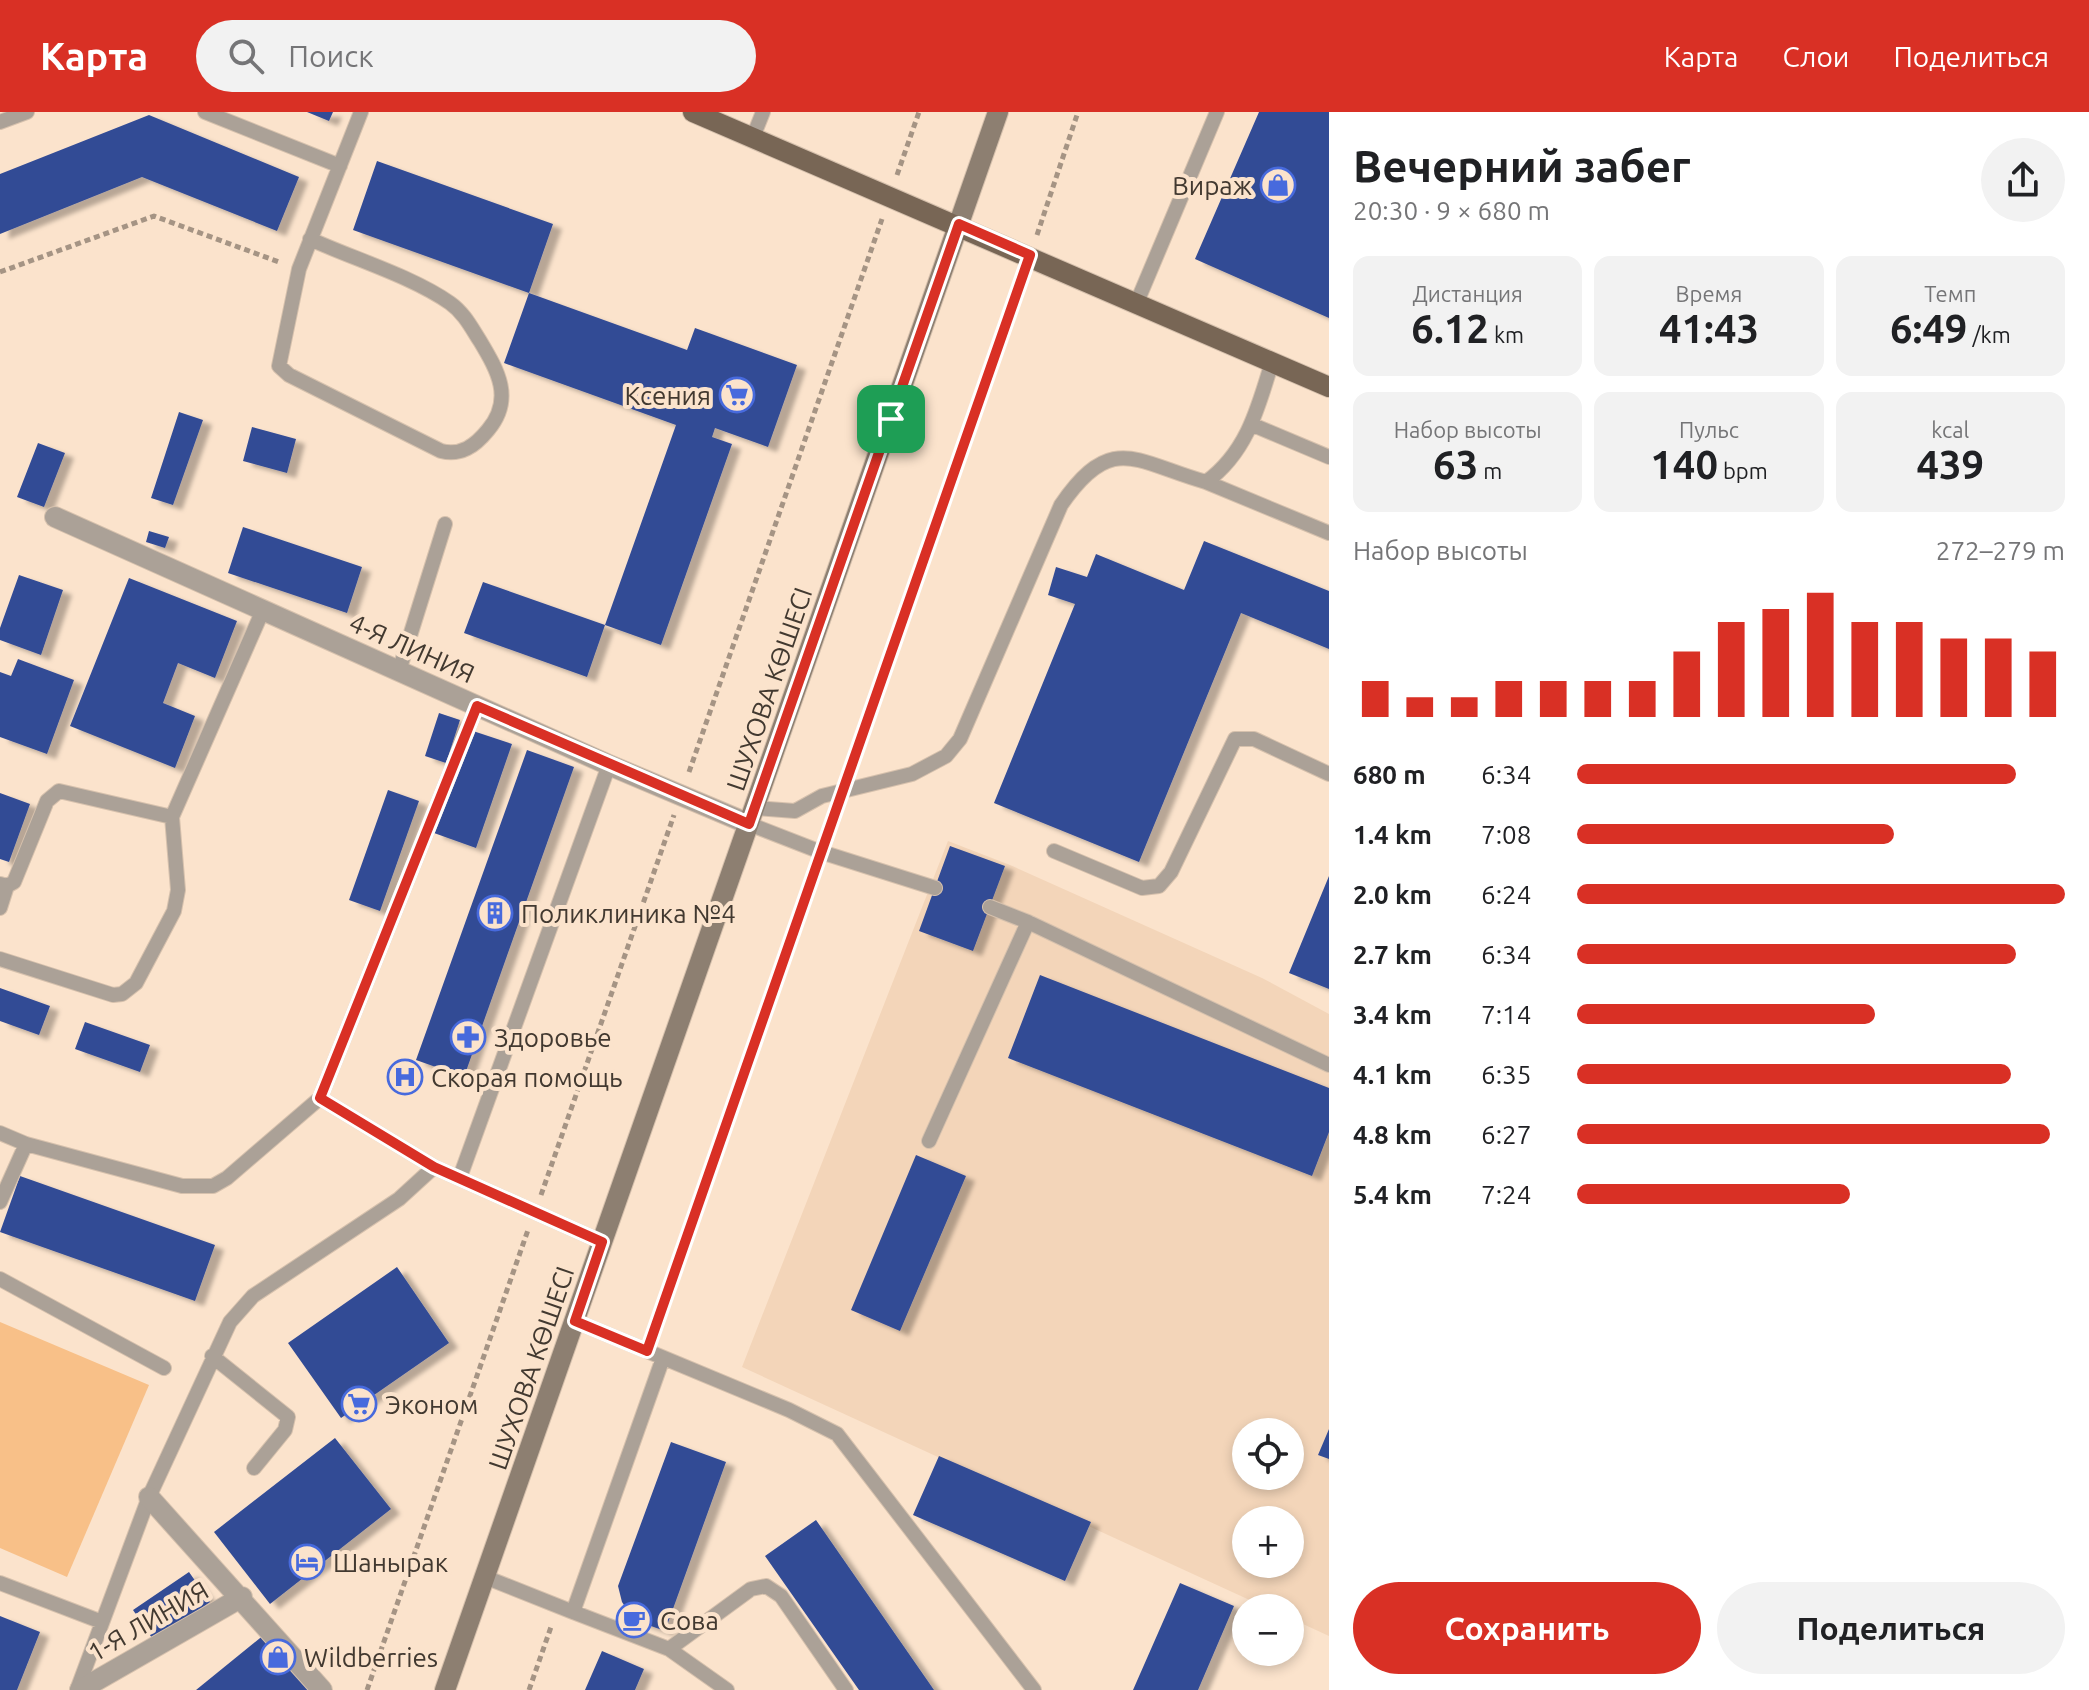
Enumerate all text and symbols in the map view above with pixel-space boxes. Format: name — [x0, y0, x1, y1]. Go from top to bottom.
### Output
search box — [196, 20, 756, 92]
icon: search — [224, 34, 268, 78]
text: Карта — [40, 35, 148, 77]
text: Поиск — [288, 39, 374, 73]
text: Карта — [1664, 41, 1738, 72]
text: Слои — [1782, 41, 1849, 72]
text: Поделиться — [1893, 41, 2049, 72]
button: share — [1981, 138, 2065, 222]
text: Вечерний забег — [1353, 141, 1691, 190]
shop icon: Вираж — [1259, 166, 1297, 204]
place label: Вираж — [1172, 171, 1252, 200]
text: 20:30 · 9 × 680 m — [1353, 196, 1550, 225]
text: Дистанция — [1412, 281, 1523, 306]
text: Время — [1676, 281, 1742, 306]
text: Темп — [1924, 281, 1976, 306]
text: 6.12 — [1411, 306, 1489, 351]
text: 41:43 — [1659, 306, 1759, 351]
text: 6:49 — [1890, 306, 1967, 351]
text: km — [1489, 322, 1524, 347]
text: /km — [1967, 322, 2011, 347]
supermarket icon: Ксения — [718, 376, 756, 414]
place label: Ксения — [624, 381, 711, 410]
pin — [857, 385, 925, 453]
icon: arrive — [869, 397, 913, 441]
text: Набор высоты — [1394, 417, 1542, 442]
text: Пульс — [1679, 417, 1739, 442]
text: kcal — [1931, 417, 1969, 442]
text: 63 — [1433, 442, 1478, 487]
text: 140 — [1650, 442, 1718, 487]
text: 439 — [1916, 442, 1984, 487]
text: m — [1478, 458, 1502, 483]
text: bpm — [1718, 458, 1768, 483]
text: Набор высоты — [1353, 536, 1528, 565]
text: 272–279 m — [1936, 536, 2065, 565]
street label: ШУХОВА КӨШЕСІ — [721, 584, 817, 794]
street label: 4-Я ЛИНИЯ — [345, 608, 479, 688]
text: 680 m — [1353, 760, 1426, 789]
text: 6:34 — [1481, 760, 1531, 789]
text: 1.4 km — [1353, 820, 1432, 849]
text: 7:08 — [1481, 820, 1531, 849]
text: 2.0 km — [1353, 880, 1432, 909]
text: 6:24 — [1481, 880, 1531, 909]
building icon: Поликлиника №4 — [476, 894, 514, 932]
place label: Поликлиника №4 — [521, 899, 736, 928]
text: 2.7 km — [1353, 940, 1432, 969]
text: 6:34 — [1481, 940, 1531, 969]
text: 3.4 km — [1353, 1000, 1432, 1029]
text: 7:14 — [1481, 1000, 1531, 1029]
pharmacy icon: Здоровье — [449, 1018, 487, 1056]
place label: Здоровье — [494, 1023, 612, 1052]
hospital icon: Скорая помощь — [386, 1058, 424, 1096]
text: 4.1 km — [1353, 1060, 1432, 1089]
text: 6:35 — [1481, 1060, 1531, 1089]
place label: Скорая помощь — [431, 1063, 623, 1092]
text: 4.8 km — [1353, 1120, 1432, 1149]
text: 6:27 — [1481, 1120, 1531, 1149]
text: 5.4 km — [1353, 1180, 1432, 1209]
text: 7:24 — [1481, 1180, 1531, 1209]
street label: ШУХОВА КӨШЕСІ — [483, 1263, 579, 1473]
supermarket icon: Эконом — [340, 1385, 378, 1423]
place label: Эконом — [385, 1390, 478, 1419]
map controls — [1232, 1418, 1304, 1666]
button: locate — [1232, 1418, 1304, 1490]
button: + — [1232, 1506, 1304, 1578]
hotel icon: Шанырак — [288, 1543, 326, 1581]
place label: Шанырак — [333, 1548, 448, 1577]
street label: 1-Я ЛИНИЯ — [83, 1575, 213, 1667]
button: Сохранить — [1353, 1582, 1701, 1674]
button: Поделиться — [1717, 1582, 2065, 1674]
button: − — [1232, 1594, 1304, 1666]
cafe icon: Сова — [615, 1601, 653, 1639]
place label: Сова — [660, 1606, 719, 1635]
shop icon: Wildberries — [259, 1638, 297, 1676]
place label: Wildberries — [304, 1643, 438, 1672]

